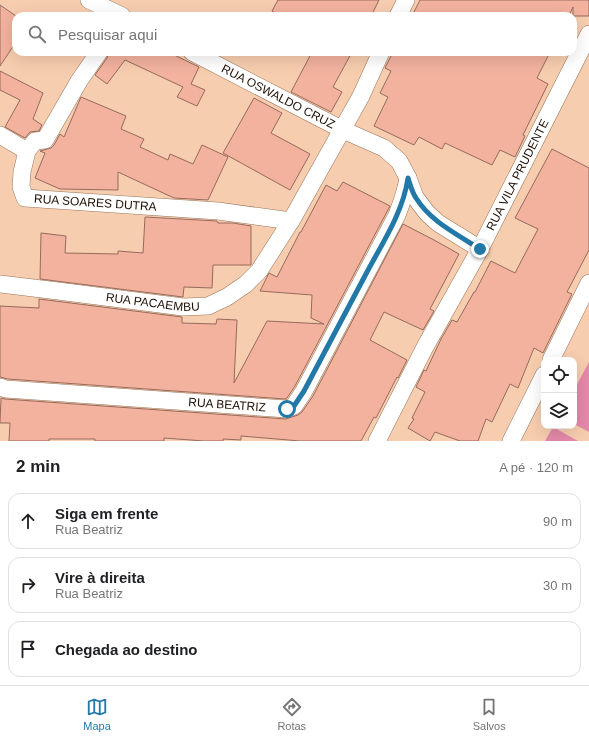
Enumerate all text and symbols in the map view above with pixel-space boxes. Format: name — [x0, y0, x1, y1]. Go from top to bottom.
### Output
search box — [12, 12, 577, 56]
icon: search — [26, 23, 48, 45]
text: Pesquisar aqui — [58, 26, 157, 43]
street label: RUA OSWALDO CRUZ — [219, 61, 337, 132]
street label: RUA VILA PRUDENTE — [484, 117, 552, 233]
street label: RUA SOARES DUTRA — [34, 192, 157, 214]
route end — [471, 240, 489, 258]
street label: RUA PACAEMBU — [105, 290, 200, 314]
map controls — [541, 357, 577, 429]
button: locate — [541, 357, 577, 393]
button: layers — [541, 393, 577, 429]
street label: RUA BEATRIZ — [188, 395, 266, 414]
route start — [278, 400, 296, 418]
text: 2 min — [16, 457, 60, 476]
text: A pé · 120 m — [499, 460, 573, 475]
text: Siga em frente — [55, 505, 158, 522]
icon: ahead — [17, 510, 39, 532]
text: 90 m — [543, 514, 572, 529]
text: Rua Beatriz — [55, 522, 123, 537]
text: Vire à direita — [55, 569, 145, 586]
icon: right — [17, 574, 39, 596]
text: 30 m — [543, 578, 572, 593]
text: Rua Beatriz — [55, 586, 123, 601]
icon: arrive — [17, 638, 39, 660]
text: Chegada ao destino — [55, 641, 198, 658]
tab: Mapa — [83, 696, 111, 732]
tab: Rotas — [277, 696, 306, 732]
tab: Salvos — [473, 696, 506, 732]

